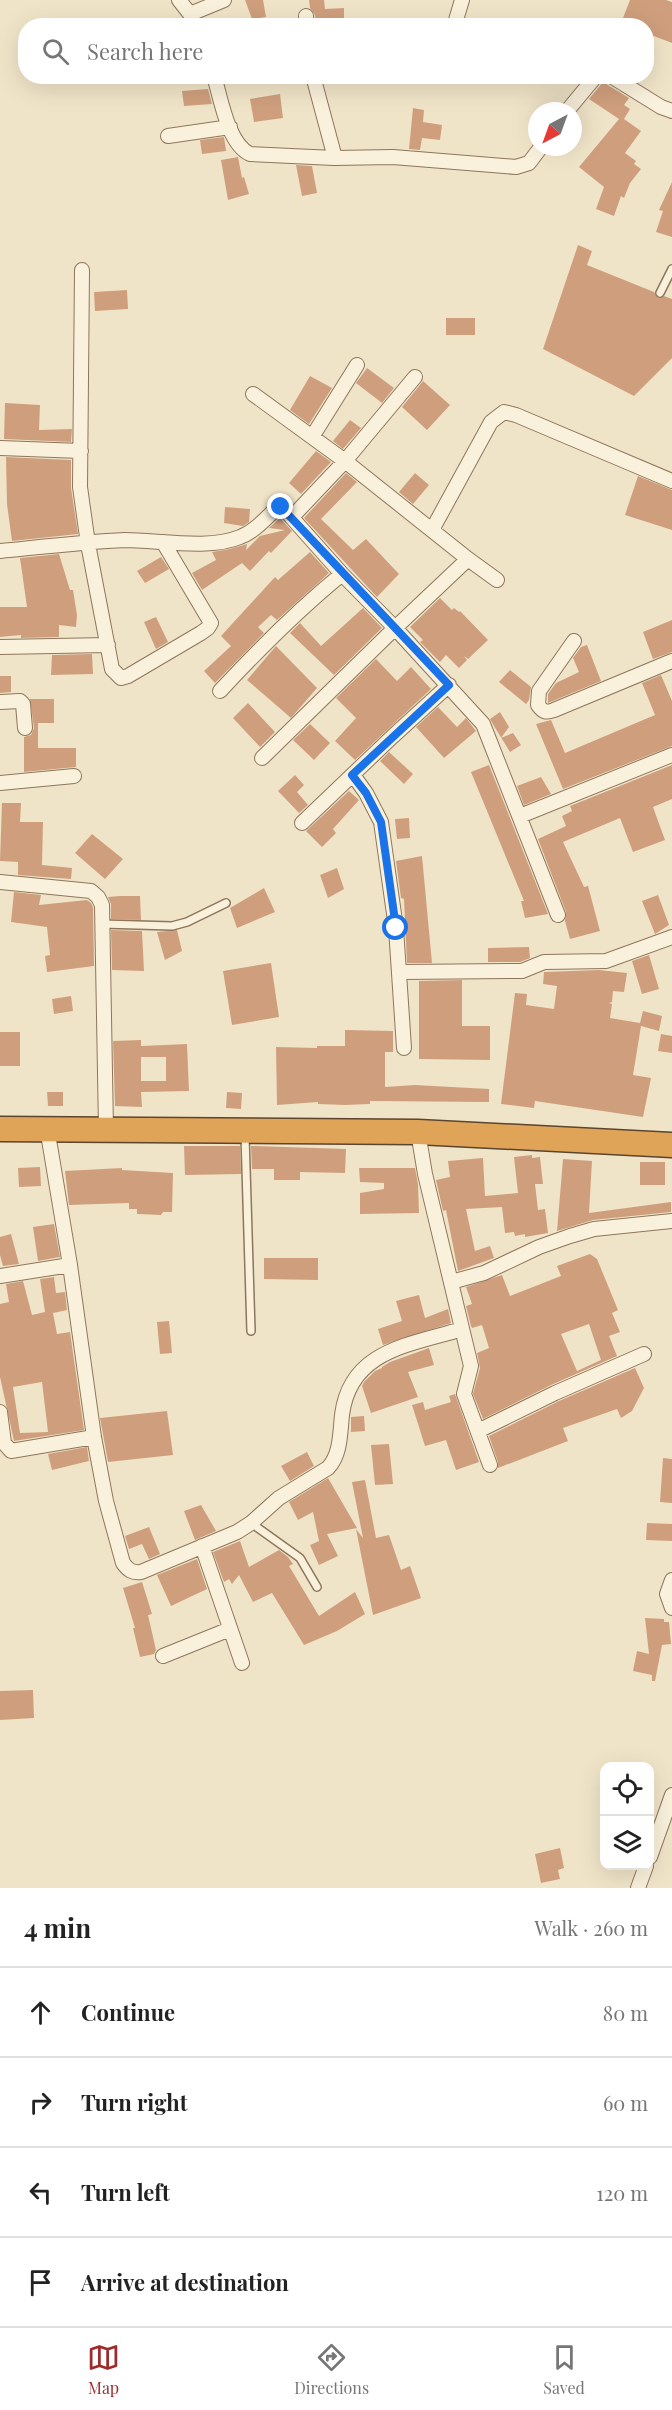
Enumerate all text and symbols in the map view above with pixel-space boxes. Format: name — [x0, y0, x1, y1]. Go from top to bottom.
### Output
search box — [18, 18, 654, 84]
icon: search — [39, 35, 72, 68]
text: Search here — [87, 36, 203, 66]
north arrow — [528, 102, 582, 156]
route end — [267, 493, 293, 519]
route start — [382, 914, 408, 940]
map controls — [600, 1762, 654, 1870]
button: locate — [600, 1762, 654, 1816]
button: layers — [600, 1816, 654, 1870]
text: 4 min — [24, 1910, 91, 1945]
text: Walk · 260 m — [535, 1914, 648, 1941]
icon: ahead — [24, 1996, 57, 2029]
text: Continue — [81, 1997, 175, 2027]
text: 80 m — [603, 1999, 648, 2026]
icon: right — [24, 2086, 57, 2119]
text: Turn right — [81, 2087, 187, 2117]
text: 60 m — [603, 2089, 648, 2116]
icon: left — [24, 2176, 57, 2209]
text: Turn left — [81, 2177, 170, 2207]
text: 120 m — [596, 2179, 648, 2206]
icon: arrive — [24, 2266, 57, 2299]
text: Arrive at destination — [81, 2267, 289, 2297]
tab: Map — [87, 2341, 120, 2398]
tab: Directions — [294, 2341, 369, 2398]
tab: Saved — [543, 2341, 585, 2398]

